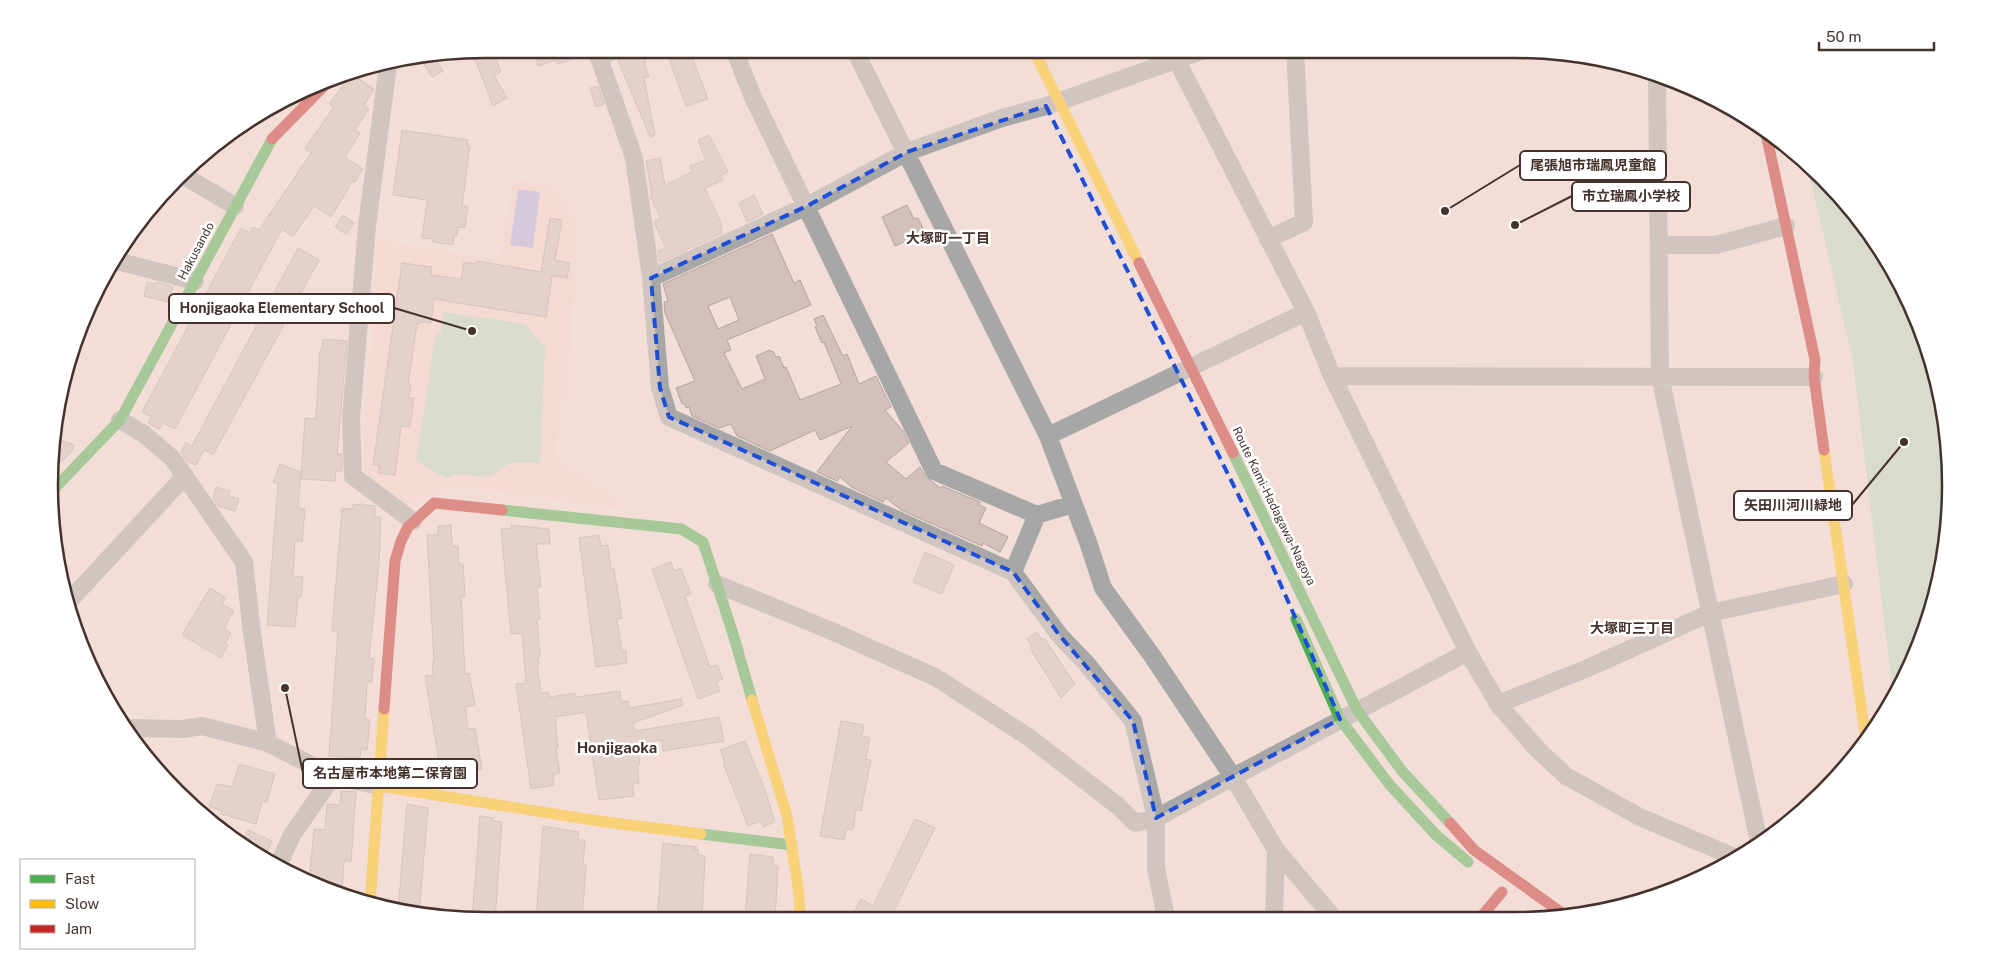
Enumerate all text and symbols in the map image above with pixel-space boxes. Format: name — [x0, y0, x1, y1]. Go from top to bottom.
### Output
scale bar — [1819, 20, 1934, 52]
text: 50 m — [1826, 28, 1861, 45]
callout: 尾張旭市瑞鳳児童館 — [1520, 151, 1666, 180]
text: 尾張旭市瑞鳳児童館 — [1530, 157, 1656, 173]
callout: 市立瑞鳳小学校 — [1572, 182, 1690, 211]
text: 市立瑞鳳小学校 — [1582, 188, 1680, 204]
street label: Hakusando — [175, 220, 217, 282]
district label: 大塚町一丁目 — [906, 230, 990, 246]
callout: Honjigaoka Elementary School — [169, 294, 394, 323]
text: Honjigaoka Elementary School — [180, 300, 385, 316]
street label: Route Kami-Hadagawa-Nagoya — [1229, 424, 1319, 588]
callout: 矢田川河川緑地 — [1734, 491, 1852, 520]
text: 矢田川河川緑地 — [1744, 497, 1842, 513]
district label: 大塚町三丁目 — [1590, 620, 1674, 636]
district label: Honjigaoka — [577, 739, 657, 756]
callout: 名古屋市本地第二保育園 — [303, 759, 477, 788]
text: 名古屋市本地第二保育園 — [313, 765, 467, 781]
legend — [20, 859, 195, 949]
text: Fast — [65, 870, 95, 887]
text: Slow — [65, 895, 100, 912]
text: Jam — [65, 920, 92, 937]

